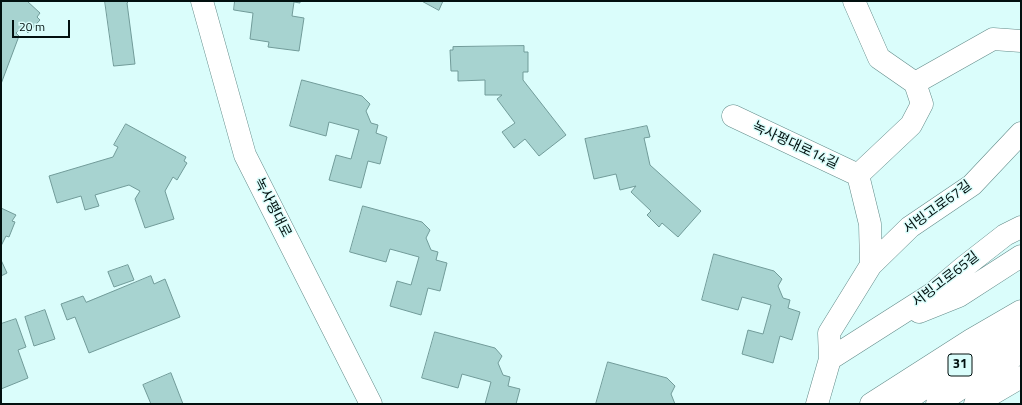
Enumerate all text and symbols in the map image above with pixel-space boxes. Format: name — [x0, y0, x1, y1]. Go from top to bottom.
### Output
scale bar — [14, 12, 72, 38]
text: 20 m — [19, 17, 45, 36]
street label: 녹사평대로14길 — [749, 119, 841, 173]
street label: 녹사평대로 — [250, 175, 294, 241]
street label: 서빙고로67길 — [901, 178, 975, 238]
street label: 서빙고로65길 — [909, 249, 983, 311]
road number: 31 — [948, 354, 972, 376]

